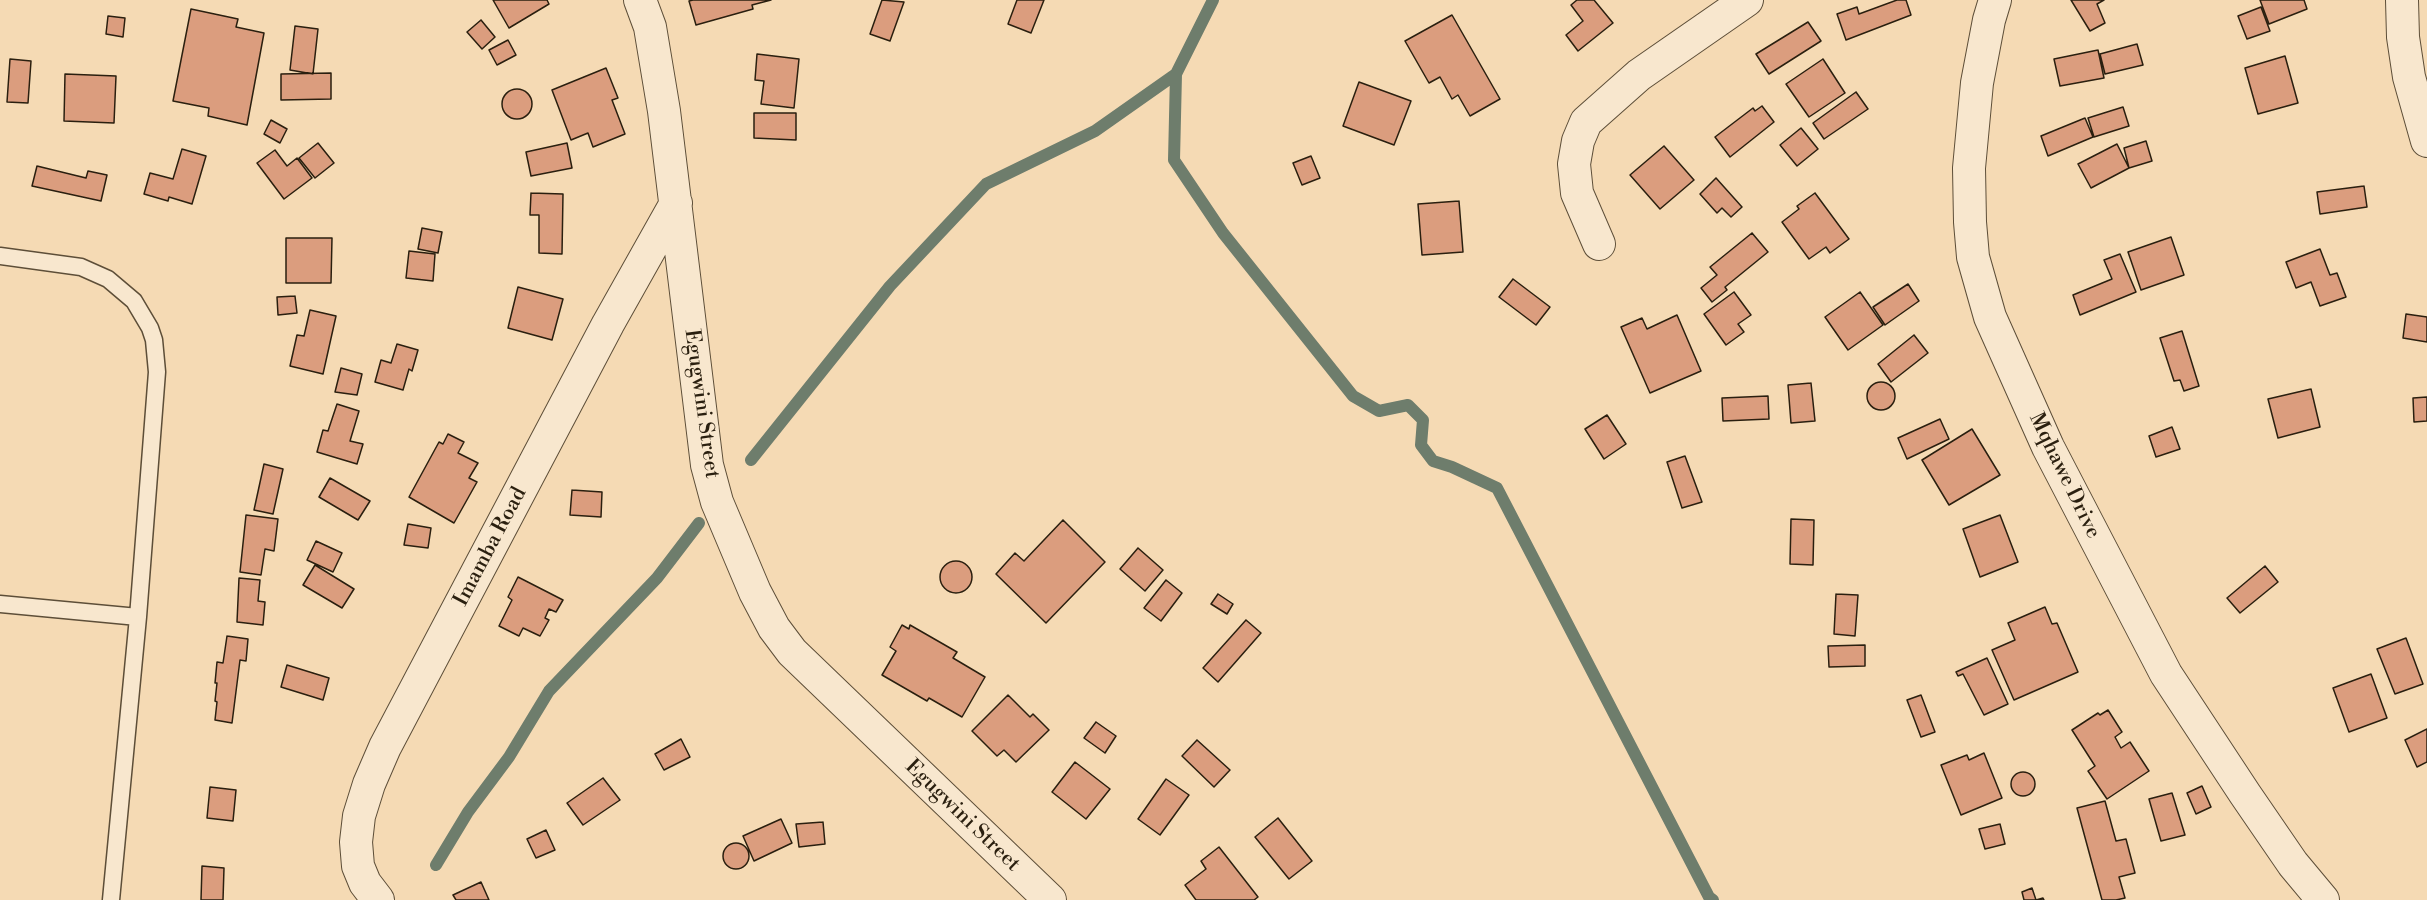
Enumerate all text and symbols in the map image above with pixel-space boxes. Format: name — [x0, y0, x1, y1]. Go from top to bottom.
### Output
street label: Egugwini Street — [678, 328, 724, 480]
street label: Mqhawe Drive — [2023, 409, 2105, 543]
street label: Imamba Road — [449, 483, 533, 611]
street label: Egugwini Street — [899, 755, 1025, 877]

